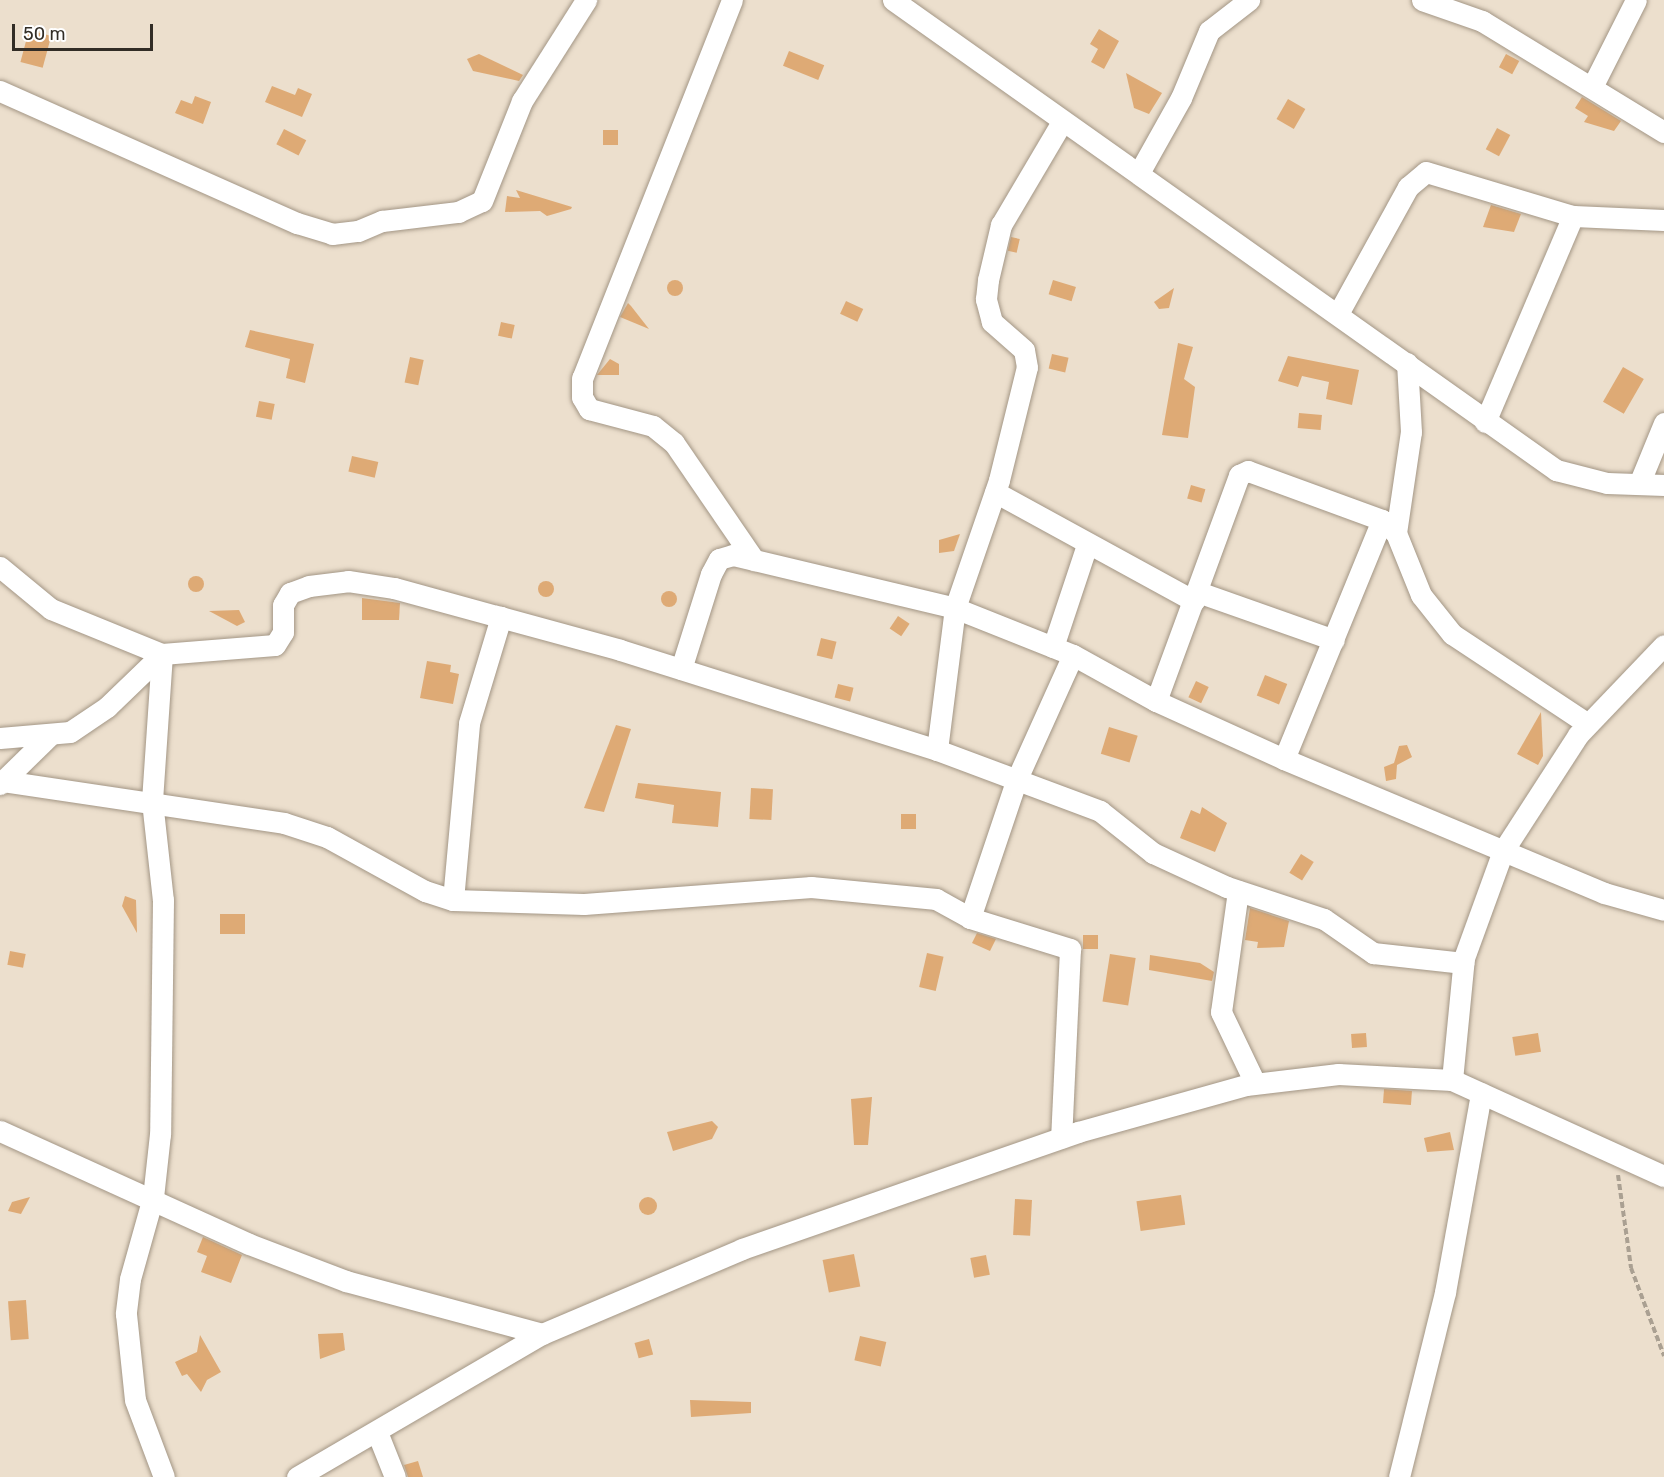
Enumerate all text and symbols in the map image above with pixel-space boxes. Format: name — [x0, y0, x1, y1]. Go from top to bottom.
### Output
scale bar — [15, 12, 156, 50]
text: 50 m — [23, 23, 66, 45]

